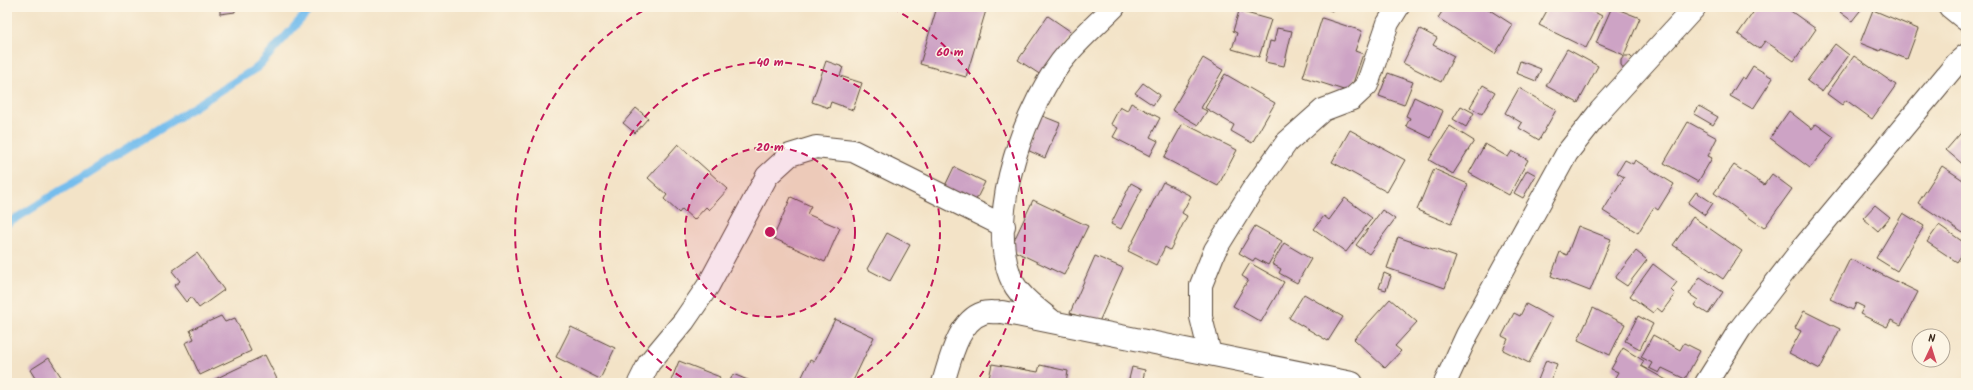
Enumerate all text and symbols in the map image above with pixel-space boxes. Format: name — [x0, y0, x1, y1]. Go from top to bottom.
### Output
text: 60 m — [936, 43, 964, 62]
text: 40 m — [756, 53, 784, 72]
text: 20 m — [756, 138, 784, 157]
centre of rings — [763, 225, 777, 239]
north arrow — [1911, 328, 1951, 368]
text: N — [1928, 330, 1936, 348]

